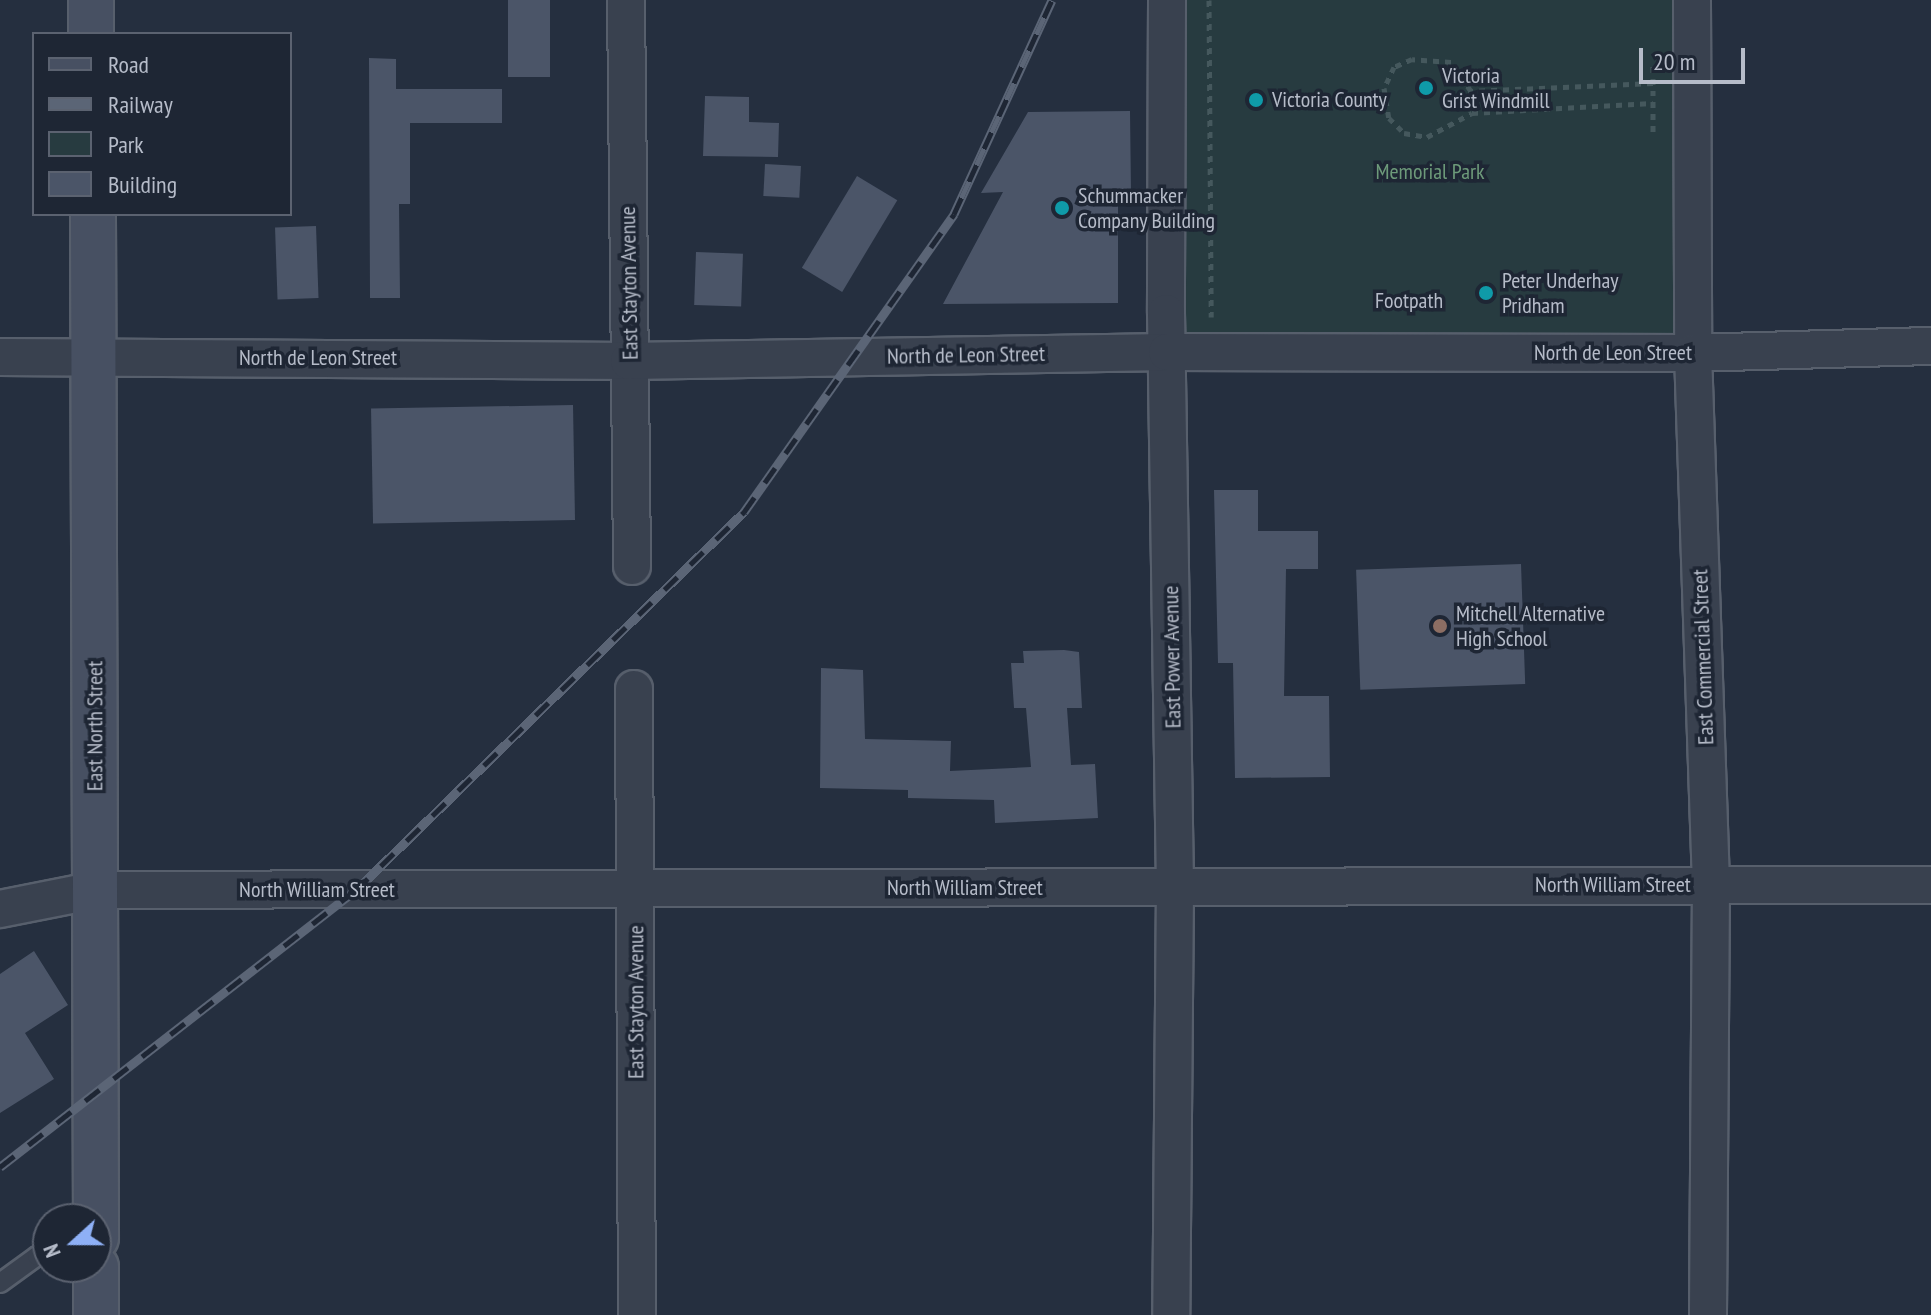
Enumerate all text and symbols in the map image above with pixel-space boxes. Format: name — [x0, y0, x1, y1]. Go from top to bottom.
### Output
legend — [32, 32, 292, 216]
scale bar — [1643, 32, 1749, 82]
text: 20 m — [1653, 46, 1695, 77]
text: Road — [108, 49, 149, 80]
place label: Victoria Grist Windmill — [1442, 62, 1550, 114]
marker: Victoria Grist Windmill — [1417, 79, 1435, 97]
place label: Victoria County — [1272, 87, 1387, 113]
text: Railway — [108, 89, 173, 120]
marker: Victoria County — [1247, 91, 1265, 109]
text: Park — [108, 129, 144, 160]
park label: Memorial Park — [1375, 159, 1485, 185]
text: Building — [108, 169, 177, 200]
place label: Schummacker Company Building — [1078, 182, 1216, 234]
marker: Schummacker Company Building — [1053, 199, 1071, 217]
street label: East Stayton Avenue — [614, 206, 644, 360]
place label: Peter Underhay Pridham — [1502, 267, 1619, 318]
marker: Peter Underhay Pridham — [1477, 284, 1495, 302]
street label: Footpath — [1375, 288, 1443, 314]
street label: North de Leon Street — [887, 340, 1045, 370]
street label: North de Leon Street — [1534, 340, 1692, 366]
street label: North de Leon Street — [239, 345, 397, 371]
street label: East Commercial Street — [1687, 569, 1719, 745]
street label: East Power Avenue — [1158, 585, 1186, 729]
place label: Mitchell Alternative High School — [1456, 600, 1606, 652]
marker: Mitchell Alternative High School — [1431, 617, 1449, 635]
street label: East North Street — [82, 661, 108, 791]
street label: North William Street — [1535, 872, 1691, 898]
street label: North William Street — [887, 875, 1043, 901]
street label: North William Street — [239, 877, 395, 903]
street label: East Stayton Avenue — [623, 925, 649, 1079]
north arrow — [32, 1203, 112, 1283]
text: N — [36, 1240, 67, 1261]

